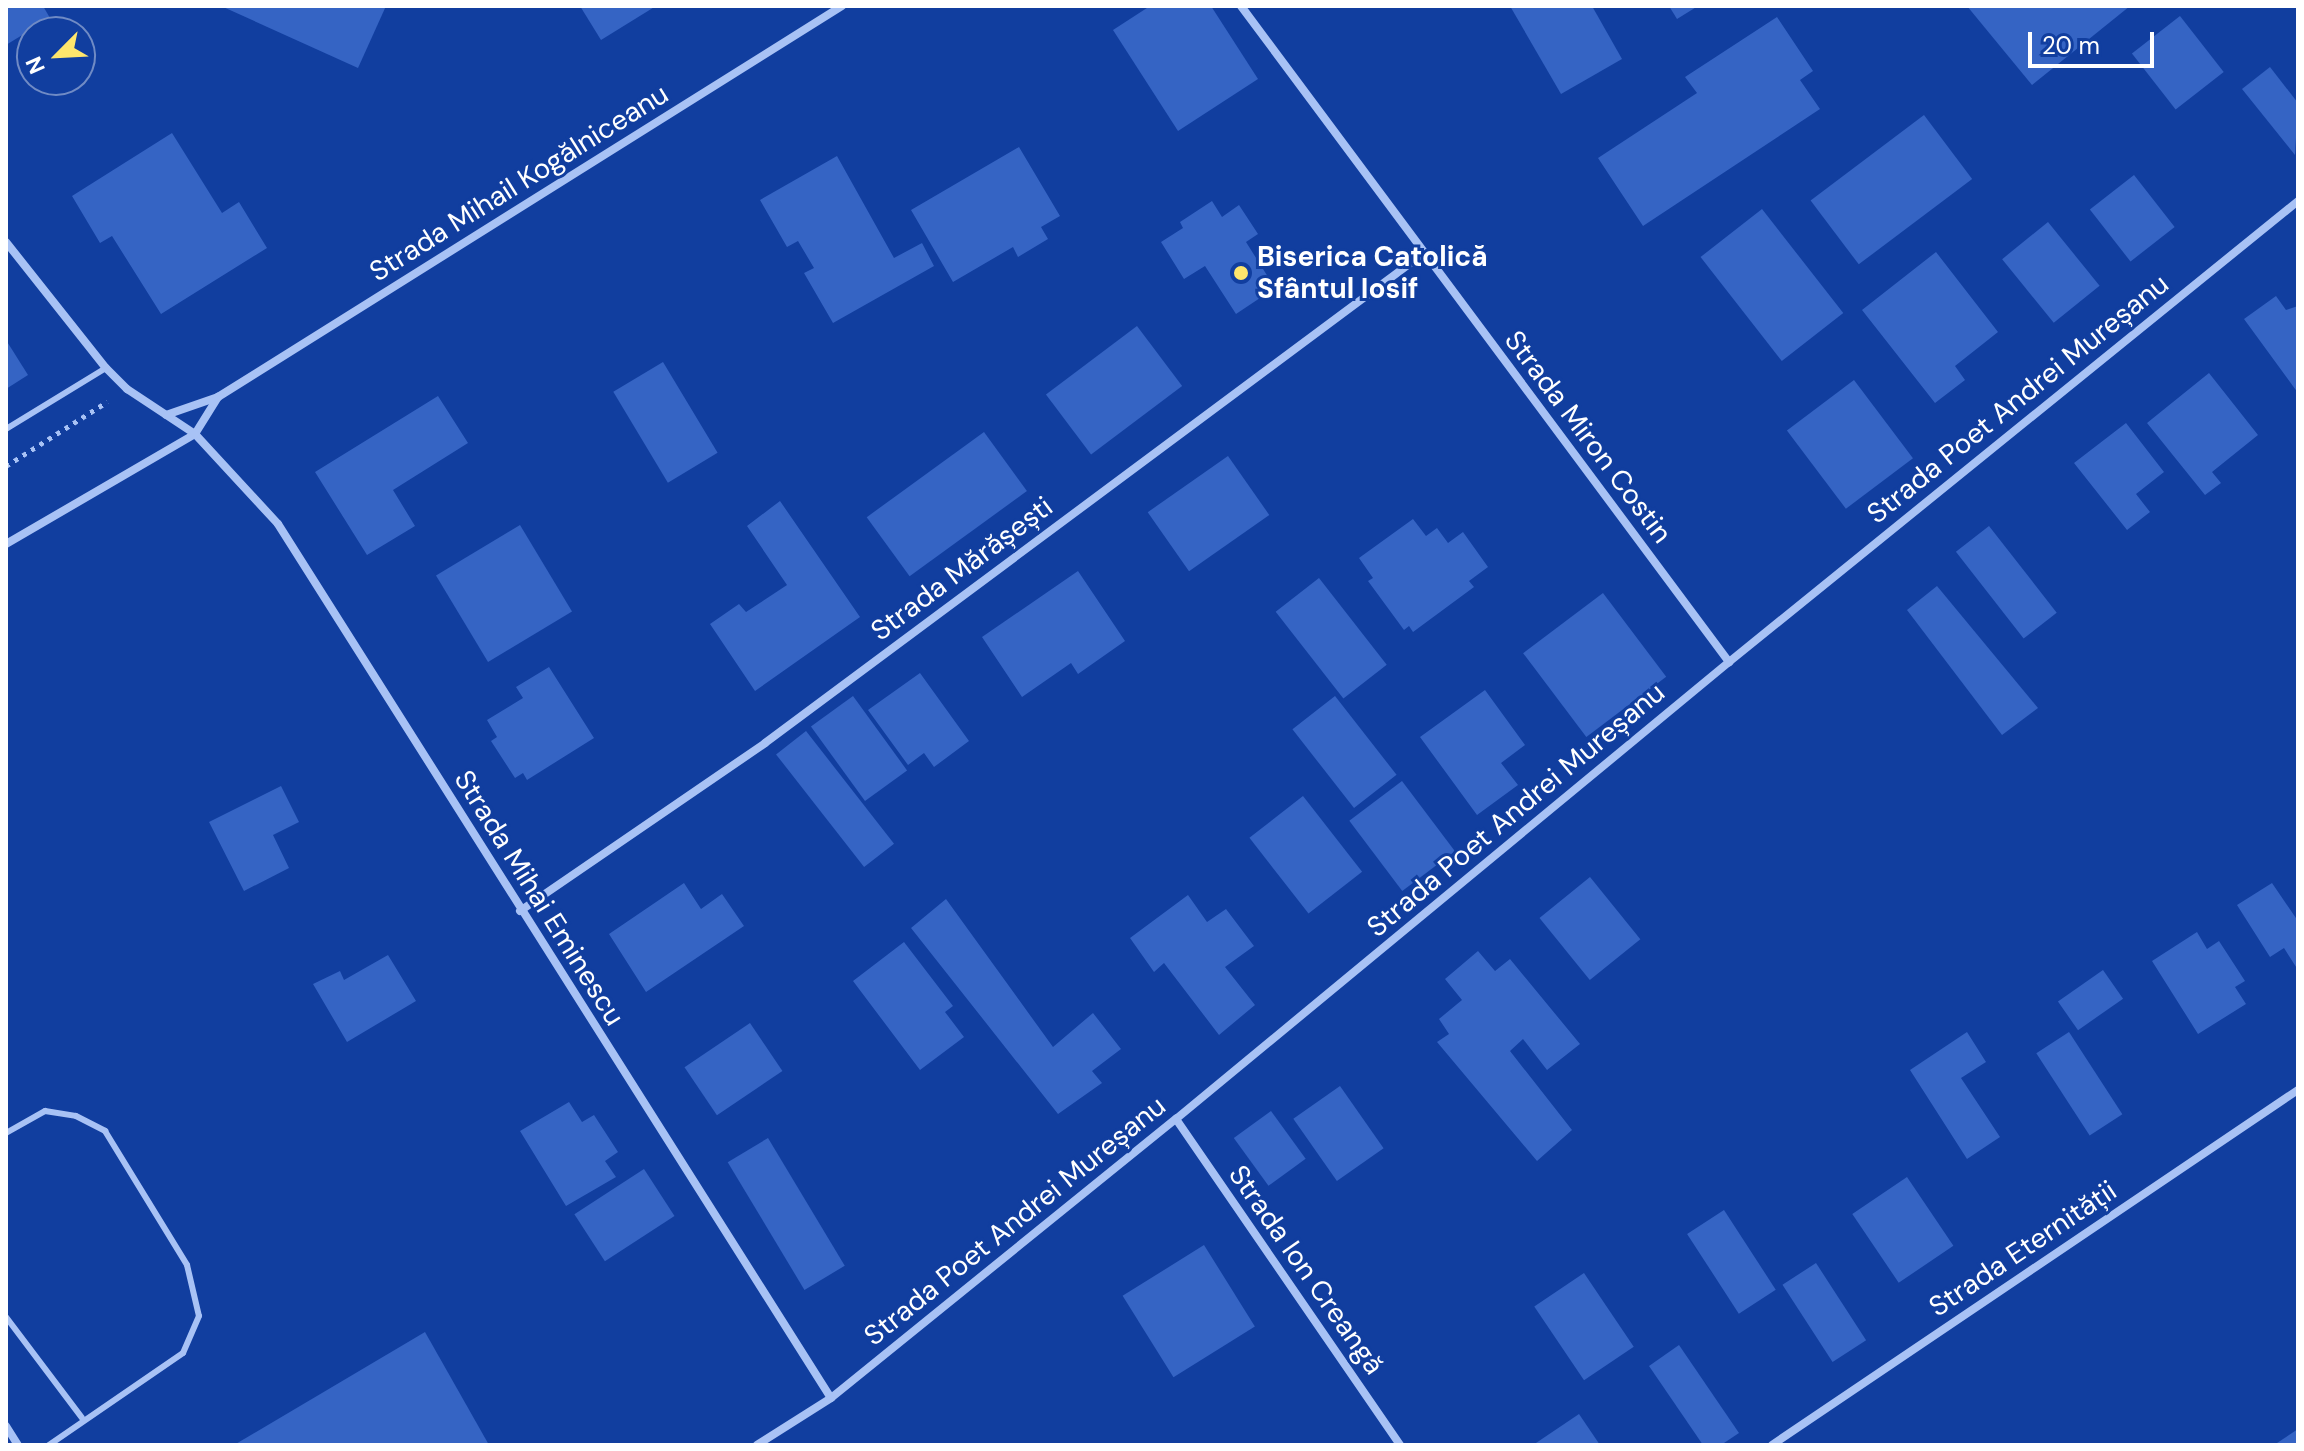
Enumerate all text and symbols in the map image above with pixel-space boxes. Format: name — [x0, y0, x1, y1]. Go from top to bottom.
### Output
north arrow — [16, 16, 96, 96]
scale bar — [2032, 16, 2158, 66]
text: 20 m — [2042, 30, 2100, 61]
text: N — [19, 52, 52, 78]
street label: Strada Mihail Kogălniceanu — [364, 77, 674, 289]
place label: Biserica Catolică Sfântul Iosif — [1257, 240, 1488, 306]
marker: Biserica Catolică Sfântul Iosif — [1232, 264, 1250, 282]
street label: Strada Poet Andrei Mureșanu — [1861, 267, 2175, 531]
street label: Strada Miron Costin — [1497, 324, 1679, 550]
street label: Strada Mărășești — [865, 490, 1059, 648]
street label: Strada Poet Andrei Mureșanu — [1361, 676, 1671, 944]
street label: Strada Mihai Eminescu — [447, 764, 631, 1032]
street label: Strada Poet Andrei Mureșanu — [858, 1089, 1172, 1353]
street label: Strada Ion Creangă — [1221, 1159, 1391, 1381]
street label: Strada Eternității — [1923, 1174, 2123, 1324]

